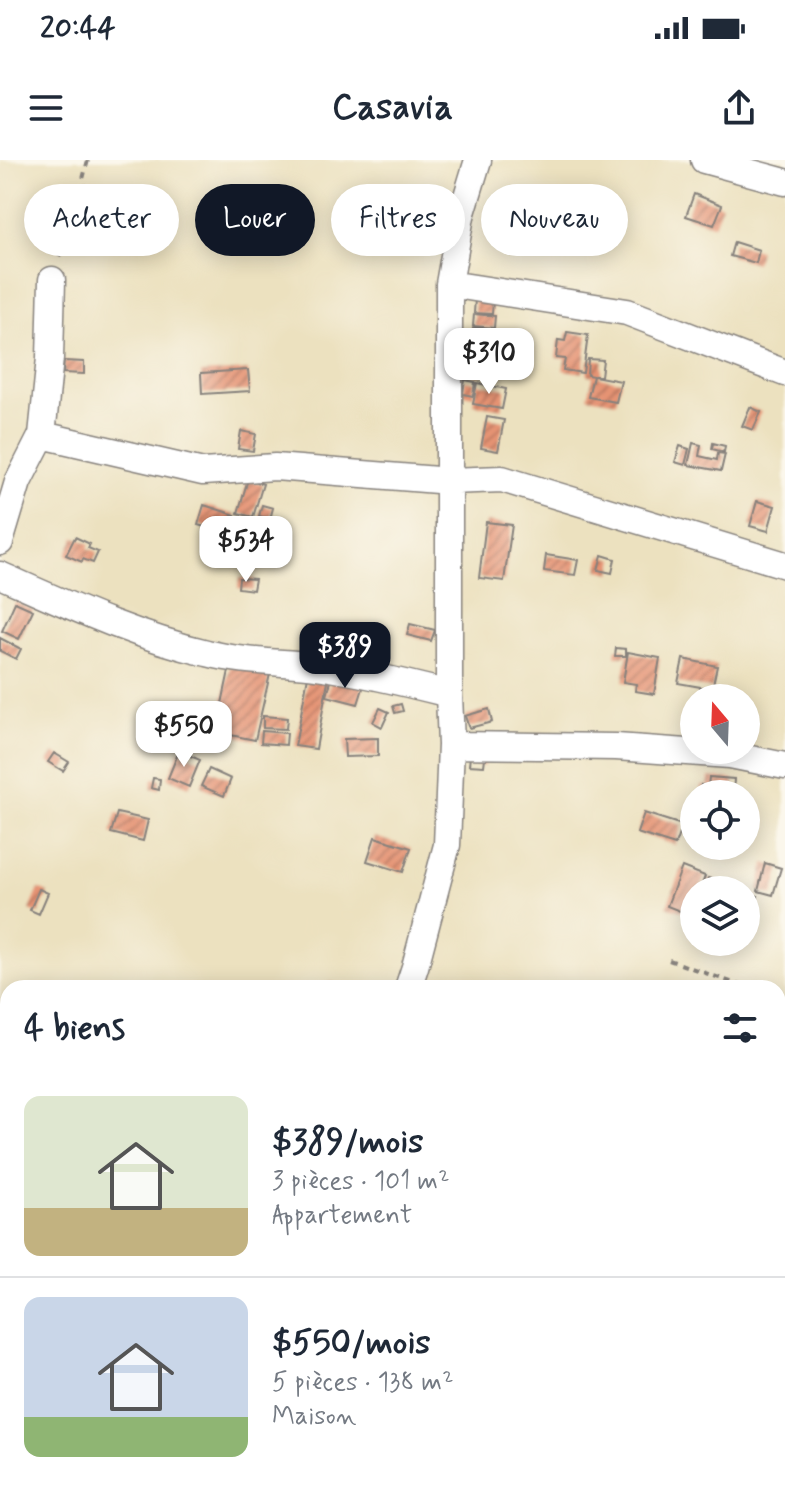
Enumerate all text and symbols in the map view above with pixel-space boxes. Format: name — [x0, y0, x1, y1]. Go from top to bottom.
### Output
text: 20:44 — [40, 9, 116, 48]
text: Casavia — [332, 85, 453, 132]
icon: menu — [24, 86, 68, 130]
icon: share — [717, 86, 761, 130]
chip: Acheter — [24, 184, 179, 256]
chip: Louer — [195, 184, 315, 256]
chip: Filtres — [331, 184, 465, 256]
chip: Nouveau — [481, 184, 628, 256]
pin: $310 — [442, 328, 536, 396]
text: $310 — [462, 337, 516, 371]
pin: $534 — [199, 516, 293, 584]
text: $534 — [217, 525, 275, 559]
pin: $389 — [298, 622, 392, 690]
text: $389 — [318, 631, 373, 665]
north arrow — [680, 684, 760, 764]
map controls — [680, 684, 760, 956]
pin: $550 — [137, 701, 231, 769]
text: $550 — [154, 710, 214, 744]
button: locate — [680, 780, 760, 860]
button: layers — [680, 876, 760, 956]
text: 4 biens — [24, 1006, 125, 1051]
icon: filters — [718, 1006, 762, 1050]
text: $389/mois — [272, 1120, 423, 1165]
icon: home — [88, 1128, 184, 1224]
text: 3 pièces · 101 m² — [272, 1165, 450, 1199]
text: Appartement — [272, 1199, 412, 1233]
text: $550/mois — [272, 1321, 431, 1366]
icon: home — [88, 1329, 184, 1425]
text: 5 pièces · 138 m² — [272, 1366, 453, 1400]
text: Maison — [272, 1400, 356, 1434]

